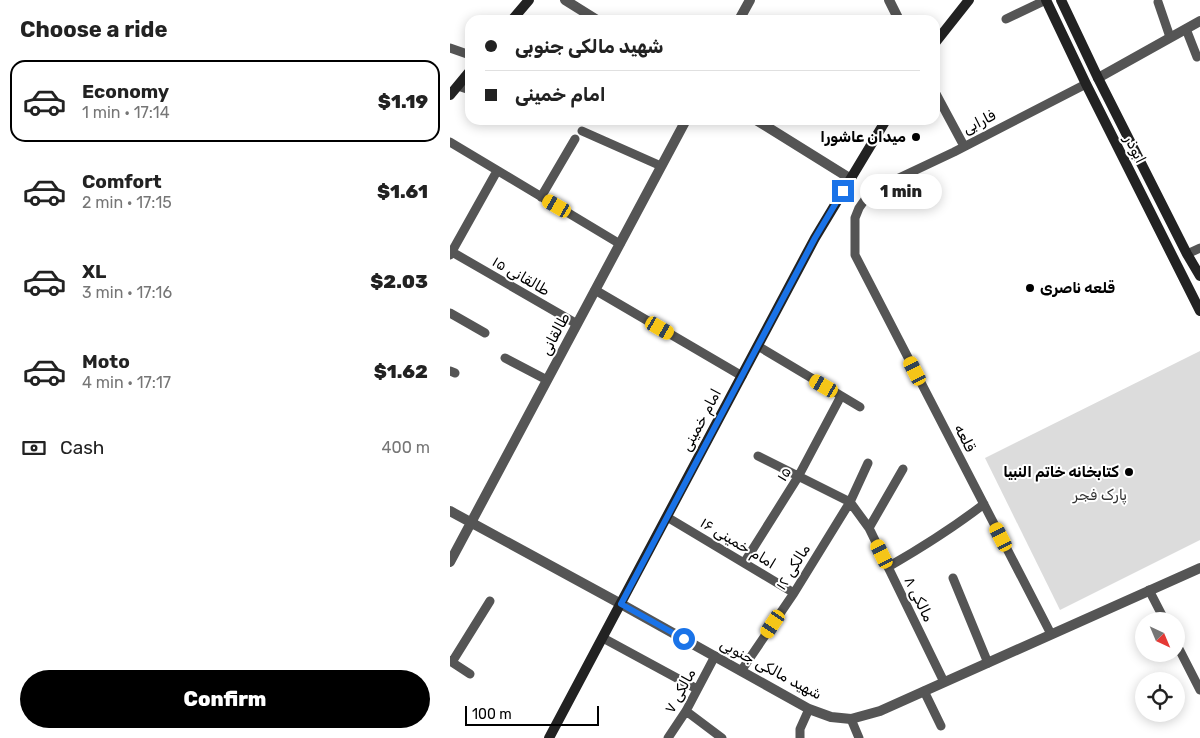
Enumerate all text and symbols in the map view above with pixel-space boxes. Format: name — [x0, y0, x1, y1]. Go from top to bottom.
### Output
text: Choose a ride — [20, 16, 167, 43]
text: شهید مالکی جنوبی — [515, 35, 663, 58]
icon: car — [22, 79, 67, 124]
text: Economy — [82, 80, 169, 103]
text: امام خمینی — [515, 83, 606, 106]
text: $1.19 — [378, 90, 428, 113]
text: 1 min · 17:14 — [82, 103, 170, 122]
street label: فارابی — [959, 106, 999, 138]
place label: میدان عاشورا — [820, 128, 906, 146]
marker: میدان عاشورا — [910, 131, 922, 143]
street label: ابوذر — [1120, 131, 1150, 166]
icon: car — [22, 169, 67, 214]
text: Comfort — [82, 170, 162, 193]
callout: 1 min — [860, 174, 943, 208]
text: $1.61 — [377, 180, 428, 203]
route end — [832, 180, 854, 202]
text: 1 min — [880, 182, 922, 201]
car — [540, 192, 573, 220]
text: 2 min · 17:15 — [82, 193, 172, 212]
street label: طالقانی ۱۵ — [489, 252, 553, 300]
icon: car — [22, 259, 67, 304]
text: XL — [82, 260, 106, 283]
text: $2.03 — [370, 270, 428, 293]
place label: قلعه ناصری — [1040, 279, 1115, 297]
marker: قلعه ناصری — [1024, 282, 1036, 294]
text: 3 min · 17:16 — [82, 283, 172, 302]
street label: طالقانی — [536, 310, 574, 358]
car — [643, 314, 676, 342]
icon: car — [22, 349, 67, 394]
text: Moto — [82, 350, 130, 373]
car — [901, 354, 928, 388]
text: $1.62 — [374, 360, 428, 383]
car — [807, 372, 840, 400]
text: 4 min · 17:17 — [82, 373, 171, 392]
street label: امام خمینی — [677, 386, 726, 455]
street label: قلعه — [951, 421, 979, 455]
icon: cash — [20, 434, 48, 462]
text: Cash — [60, 436, 104, 459]
text: 400 m — [382, 438, 430, 457]
street label: ۱۵ — [773, 463, 795, 485]
place label: کتابخانه خاتم النبیا — [1003, 463, 1119, 482]
marker: کتابخانه خاتم النبیا — [1123, 466, 1135, 478]
park label: پارک فجر — [1072, 486, 1127, 505]
street label: امام خمینی ۱۶ — [697, 513, 779, 573]
car — [987, 520, 1014, 554]
car — [868, 537, 895, 571]
street label: مالکی ۱۲ — [772, 541, 814, 593]
street label: مالکی ۸ — [900, 573, 938, 625]
car — [758, 607, 787, 641]
north arrow — [1135, 612, 1185, 662]
map controls — [1135, 612, 1185, 722]
route start — [673, 628, 695, 650]
street label: شهید مالکی جنوبی — [717, 635, 825, 703]
street label: مالکی ۷ — [660, 665, 700, 717]
button: Confirm — [20, 670, 430, 728]
button: locate — [1135, 672, 1185, 722]
scale bar — [465, 703, 599, 726]
text: 100 m — [472, 706, 512, 723]

